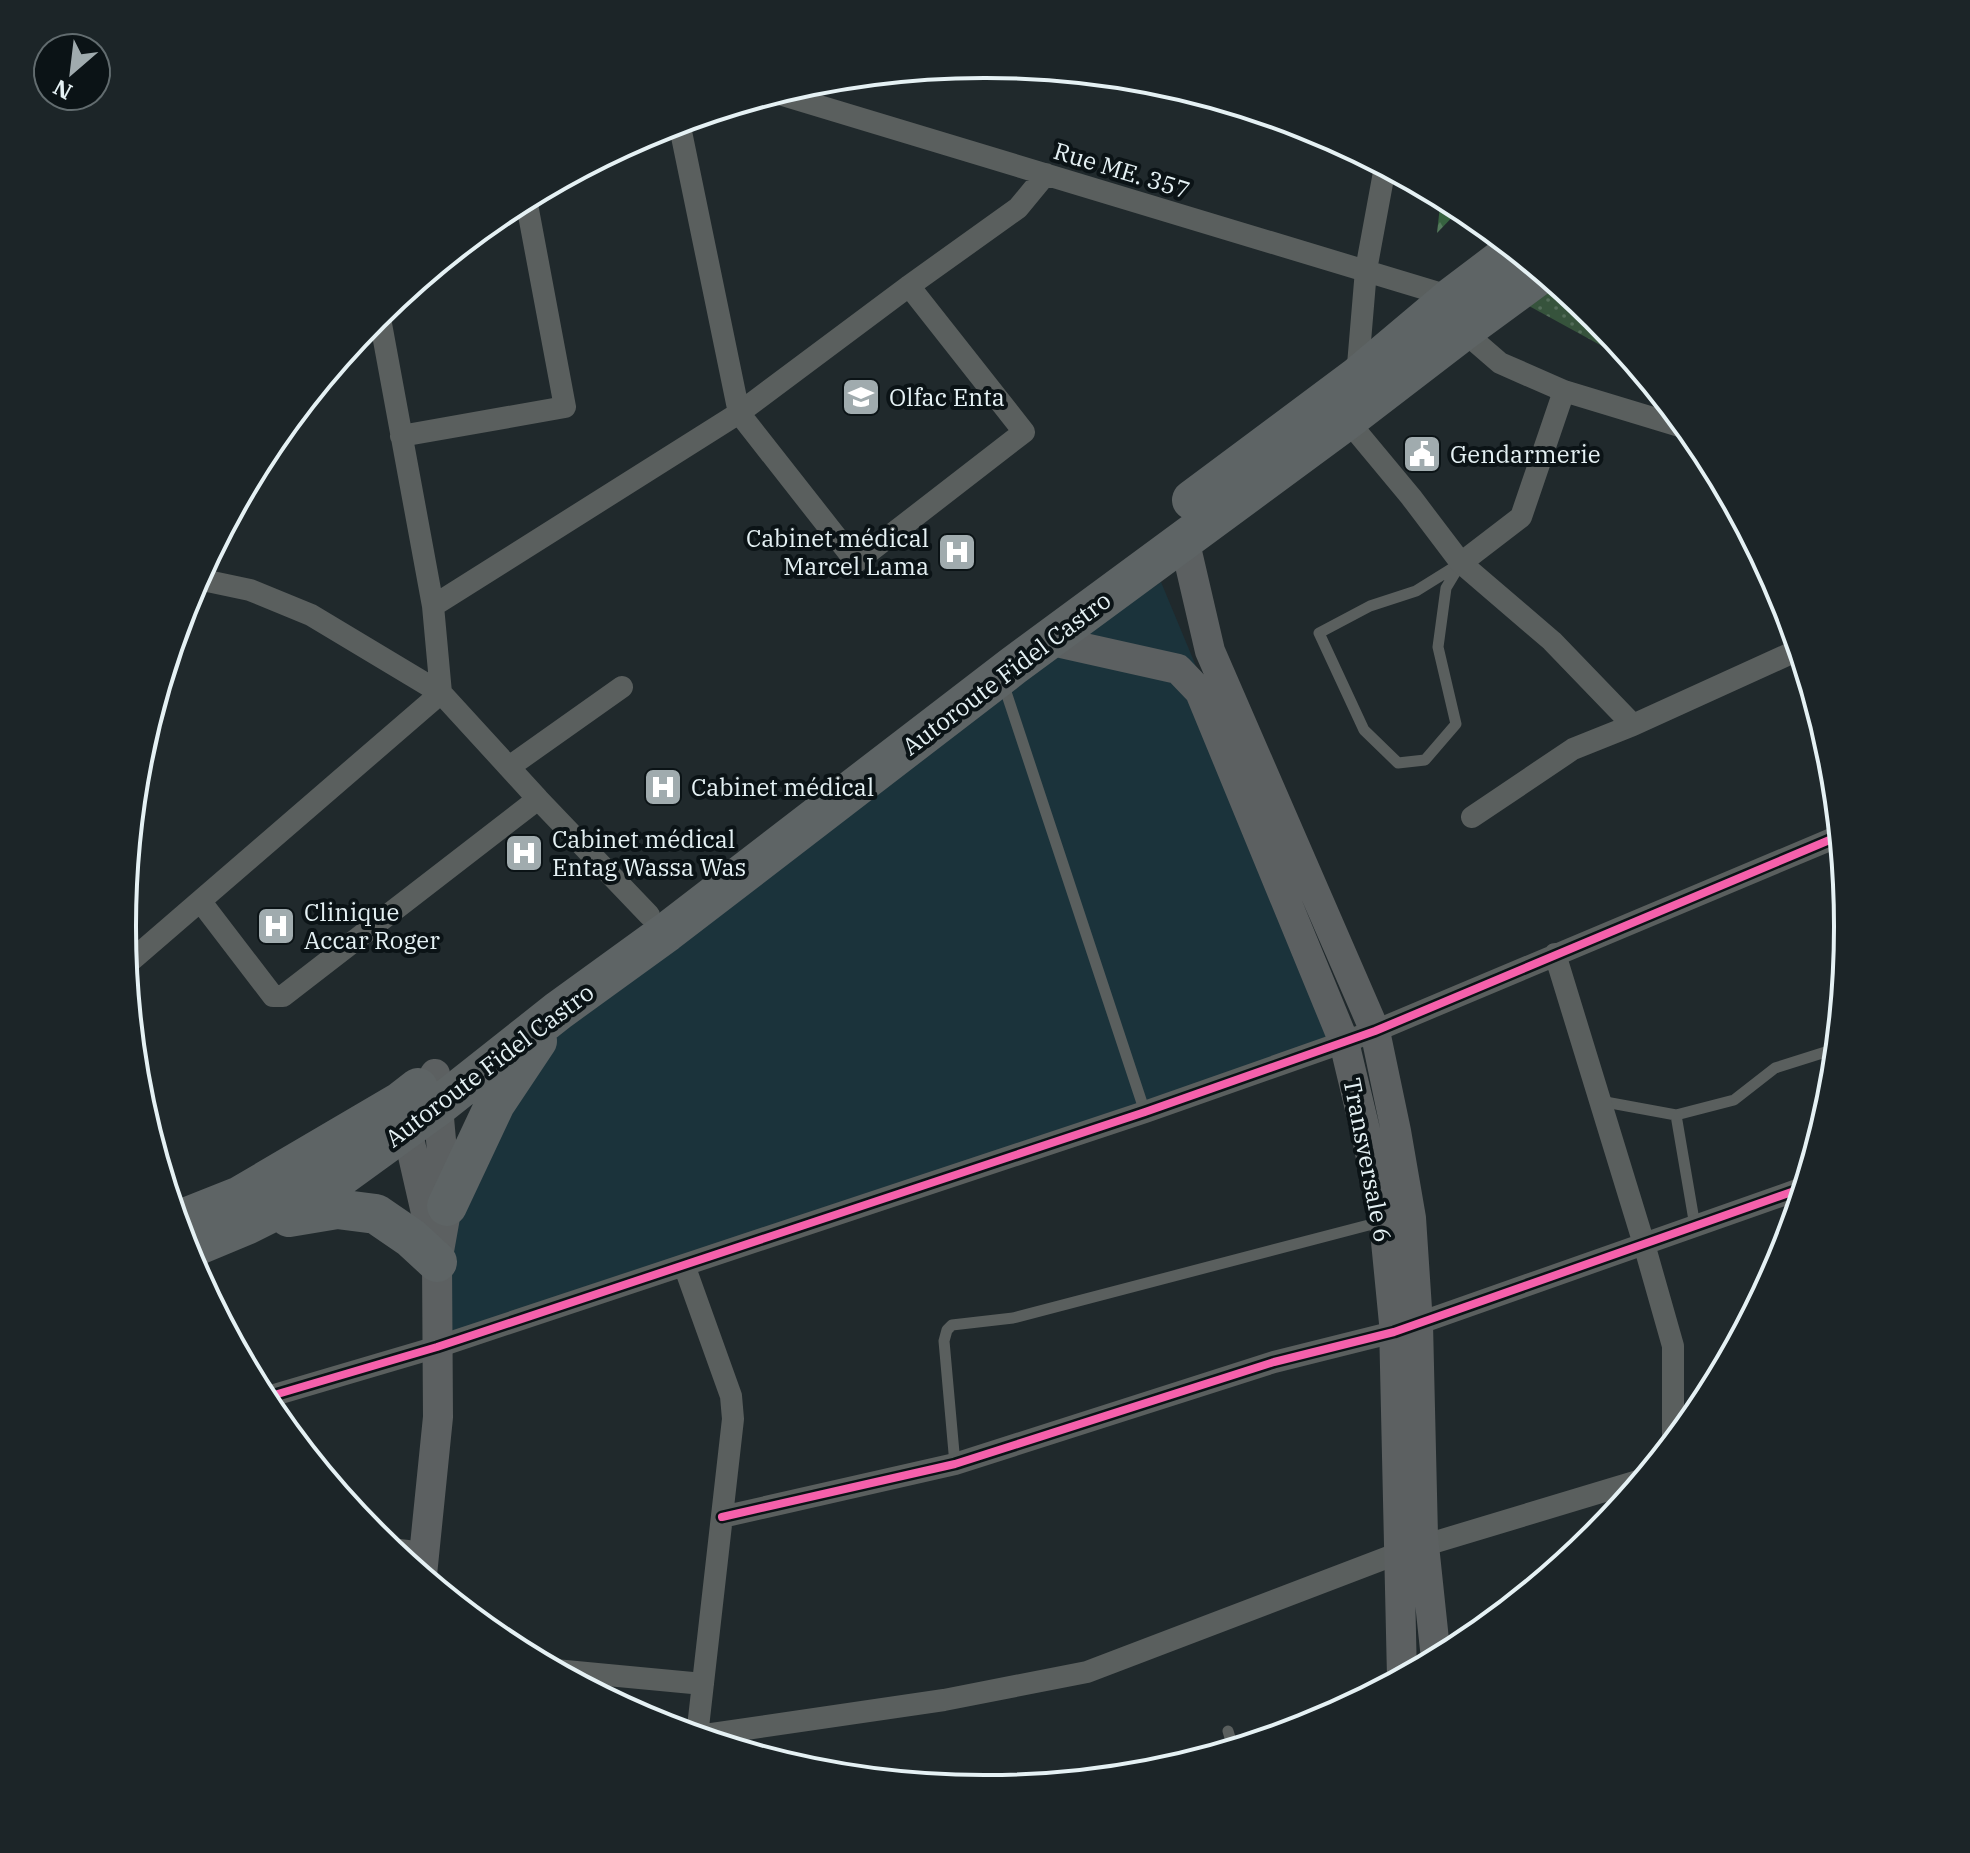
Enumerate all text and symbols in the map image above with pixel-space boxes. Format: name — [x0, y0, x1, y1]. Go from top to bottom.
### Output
north arrow — [32, 32, 112, 112]
text: N — [48, 73, 77, 107]
street label: Rue ME. 357 — [1050, 134, 1194, 206]
school or university icon: Olfac Enta — [840, 376, 882, 418]
place label: Olfac Enta — [889, 381, 1005, 413]
public building icon: Gendarmerie — [1401, 433, 1443, 475]
place label: Gendarmerie — [1450, 438, 1601, 470]
place label: Cabinet médical Marcel Lama — [746, 522, 929, 582]
hospital icon: Cabinet médical Marcel Lama — [936, 531, 978, 573]
street label: Autoroute Fidel Castro — [895, 584, 1117, 762]
hospital icon: Cabinet médical — [642, 766, 684, 808]
place label: Cabinet médical — [691, 771, 874, 803]
place label: Cabinet médical Entag Wassa Was — [552, 823, 746, 883]
hospital icon: Cabinet médical Entag Wassa Was — [503, 832, 545, 874]
place label: Clinique Accar Roger — [304, 896, 440, 956]
hospital icon: Clinique Accar Roger — [255, 905, 297, 947]
street label: Autoroute Fidel Castro — [378, 976, 600, 1154]
street label: Transversale 6 — [1336, 1075, 1400, 1245]

